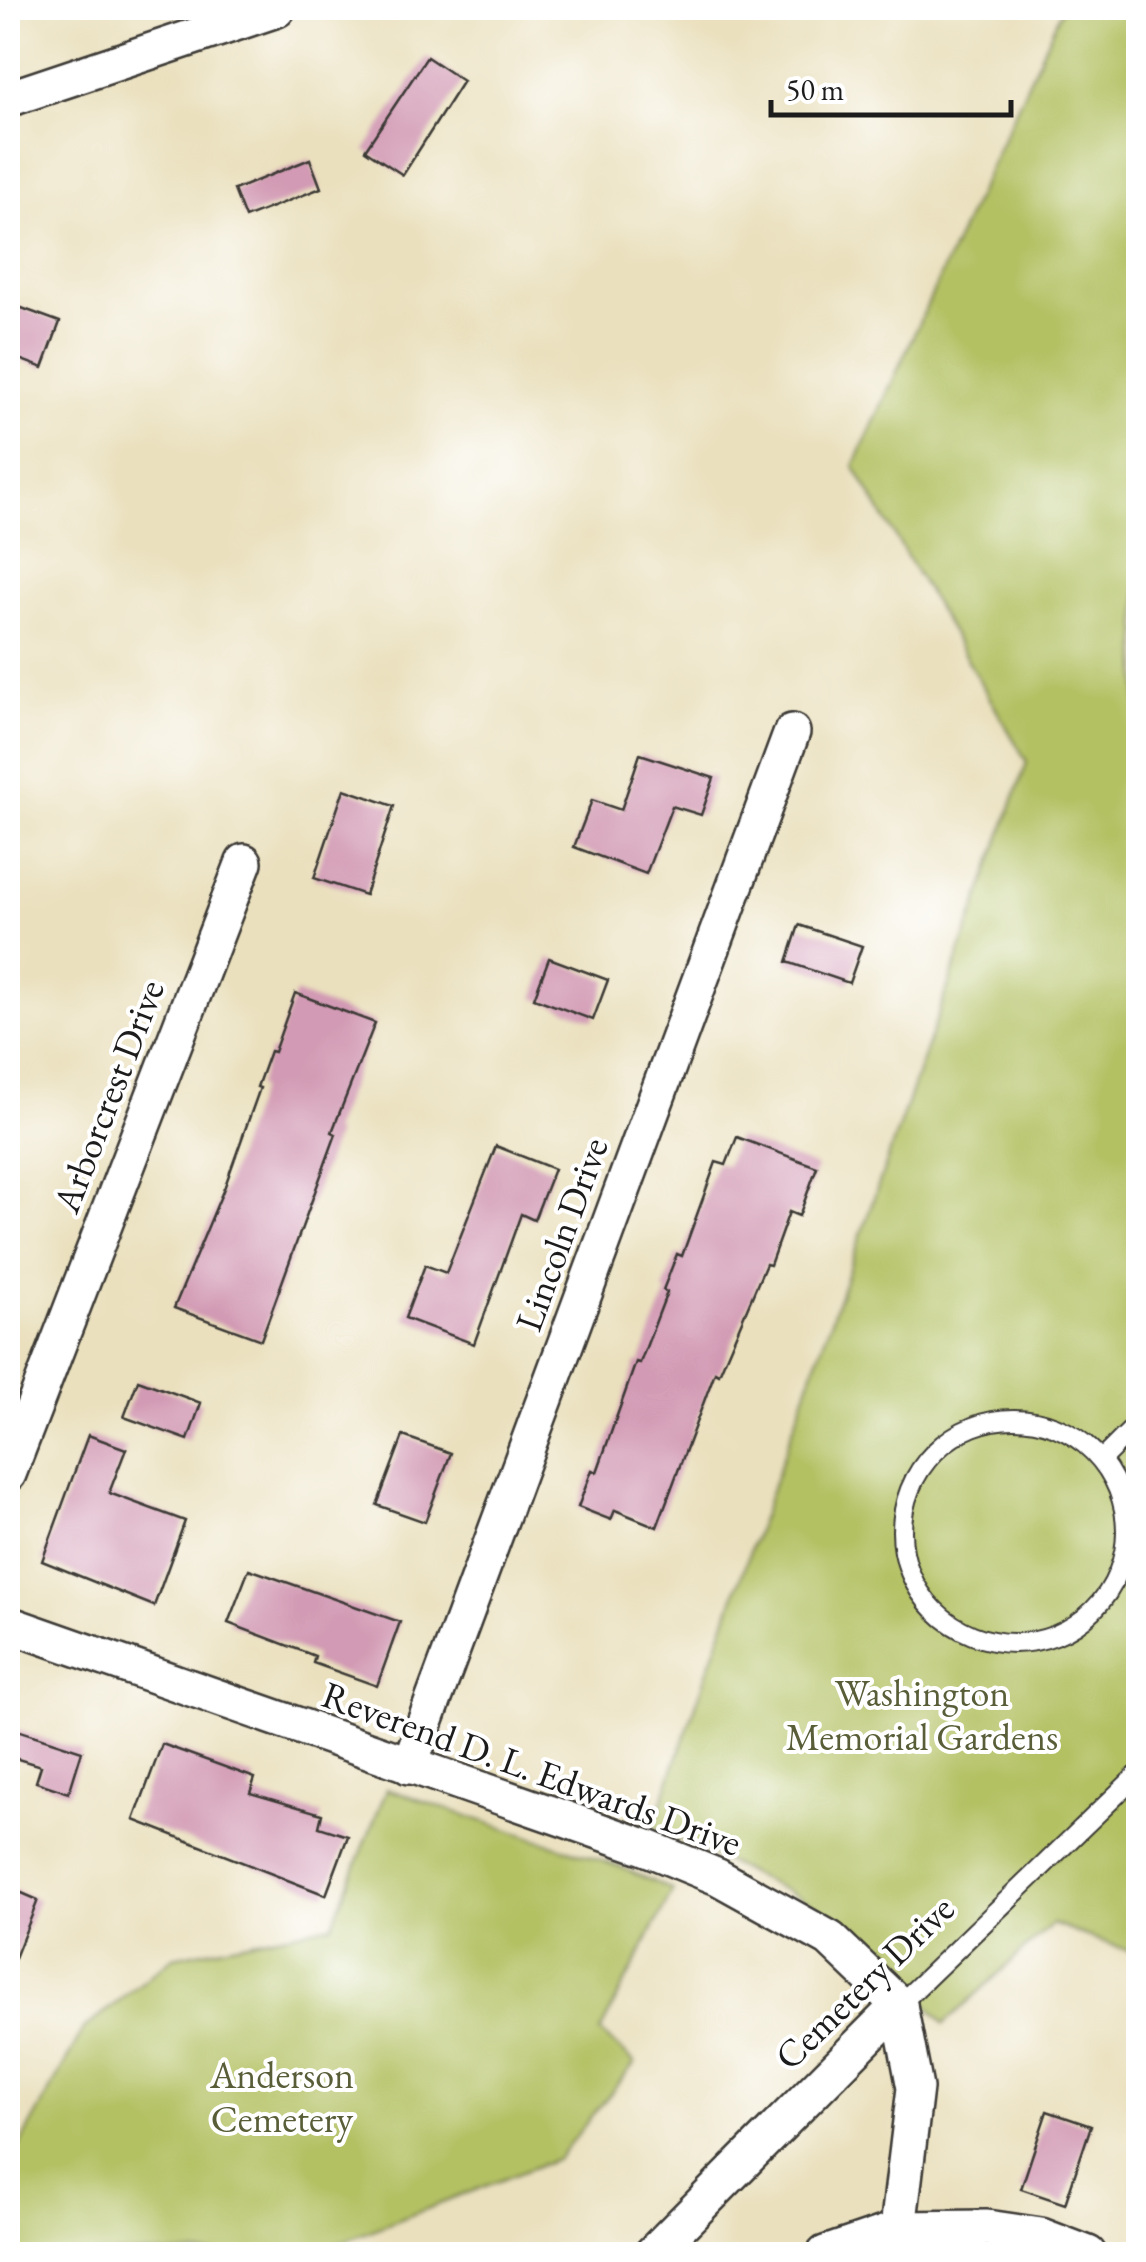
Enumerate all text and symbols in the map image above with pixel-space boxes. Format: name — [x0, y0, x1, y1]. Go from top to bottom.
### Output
scale bar — [771, 55, 1011, 117]
text: 50 m — [786, 70, 844, 109]
street label: Arborcrest Drive — [41, 973, 175, 1220]
street label: Lincoln Drive — [503, 1130, 619, 1338]
park label: Washington Memorial Gardens — [786, 1668, 1058, 1761]
street label: Reverend D. L. Edwards Drive — [316, 1669, 748, 1867]
street label: Cemetery Drive — [764, 1884, 964, 2080]
park label: Anderson Cemetery — [209, 2050, 354, 2143]

